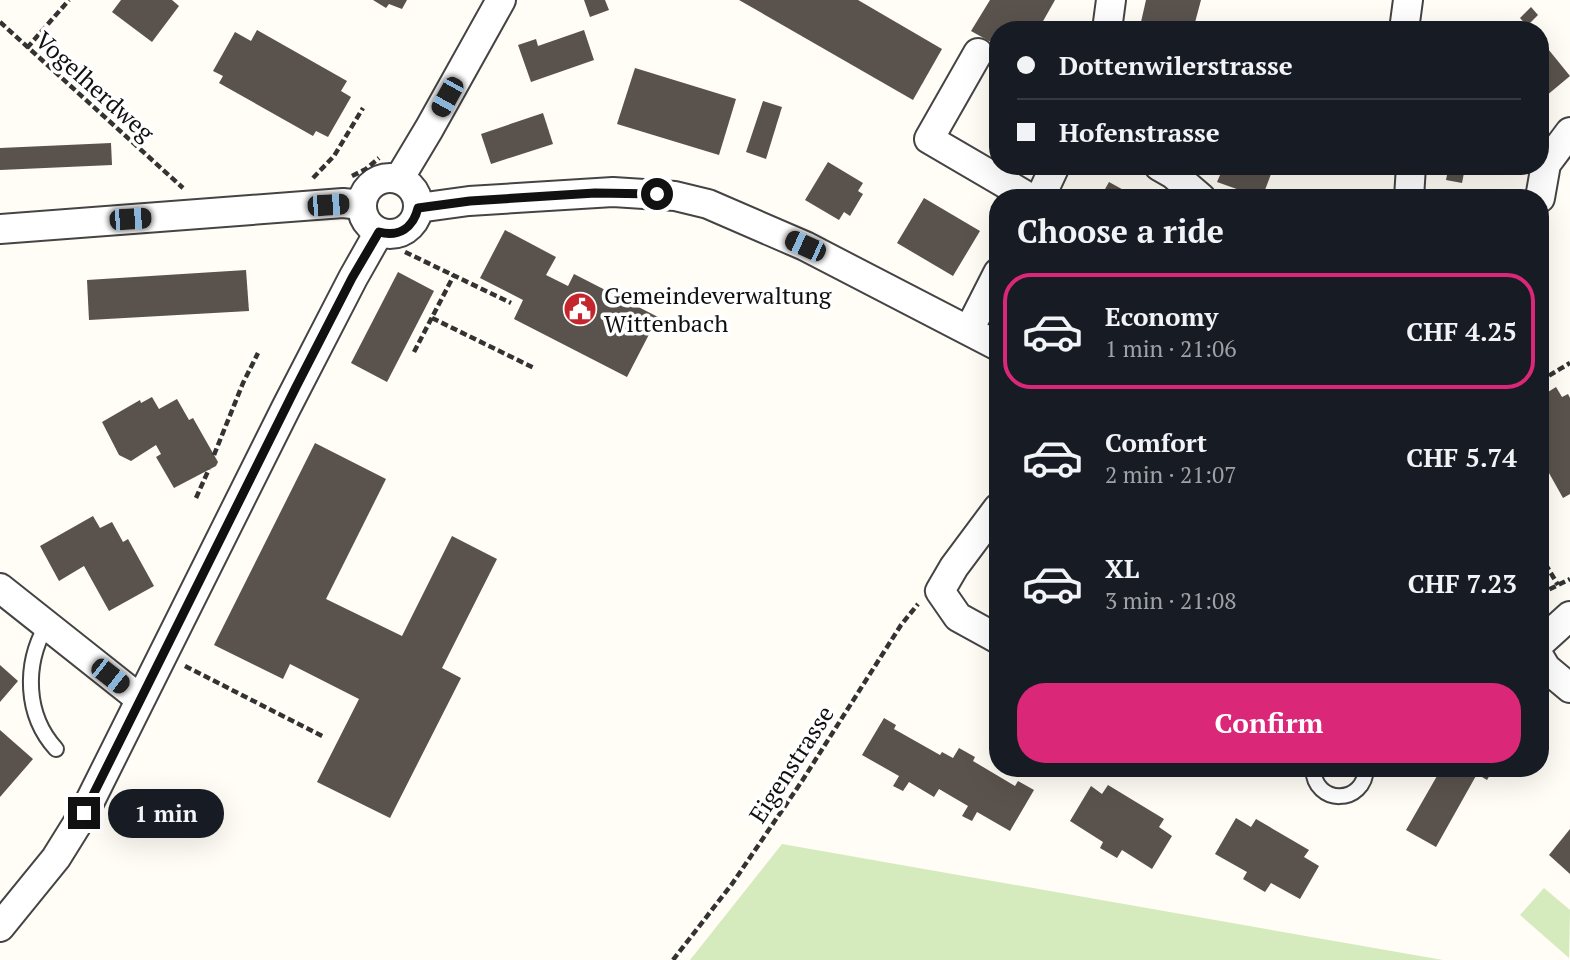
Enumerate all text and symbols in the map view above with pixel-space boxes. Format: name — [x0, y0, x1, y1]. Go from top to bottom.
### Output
street label: Vogelherdweg — [29, 24, 162, 148]
text: Dottenwilerstrasse — [1059, 48, 1293, 82]
car — [428, 74, 467, 120]
text: Hofenstrasse — [1059, 115, 1220, 149]
route start — [641, 178, 673, 210]
car — [307, 193, 350, 217]
car — [109, 207, 152, 231]
text: Choose a ride — [1017, 210, 1224, 252]
car — [782, 228, 829, 264]
place label: Gemeindeverwaltung Wittenbach — [604, 279, 832, 339]
public building icon: Gemeindeverwaltung Wittenbach — [561, 290, 599, 328]
text: Economy — [1105, 299, 1218, 333]
icon: car — [1021, 300, 1084, 363]
text: CHF 4.25 — [1406, 314, 1517, 348]
text: 1 min · 21:06 — [1105, 333, 1237, 364]
text: Comfort — [1105, 425, 1207, 459]
icon: car — [1021, 426, 1084, 489]
text: CHF 5.74 — [1406, 440, 1517, 474]
text: 2 min · 21:07 — [1105, 459, 1237, 490]
text: XL — [1105, 551, 1139, 585]
icon: car — [1021, 552, 1084, 615]
text: CHF 7.23 — [1408, 566, 1517, 600]
text: 3 min · 21:08 — [1105, 585, 1237, 616]
car — [87, 655, 134, 697]
button: Confirm — [1017, 683, 1521, 763]
street label: Eigenstrasse — [741, 699, 841, 829]
callout: 1 min — [108, 788, 224, 838]
route end — [68, 797, 100, 829]
text: 1 min — [135, 798, 197, 829]

